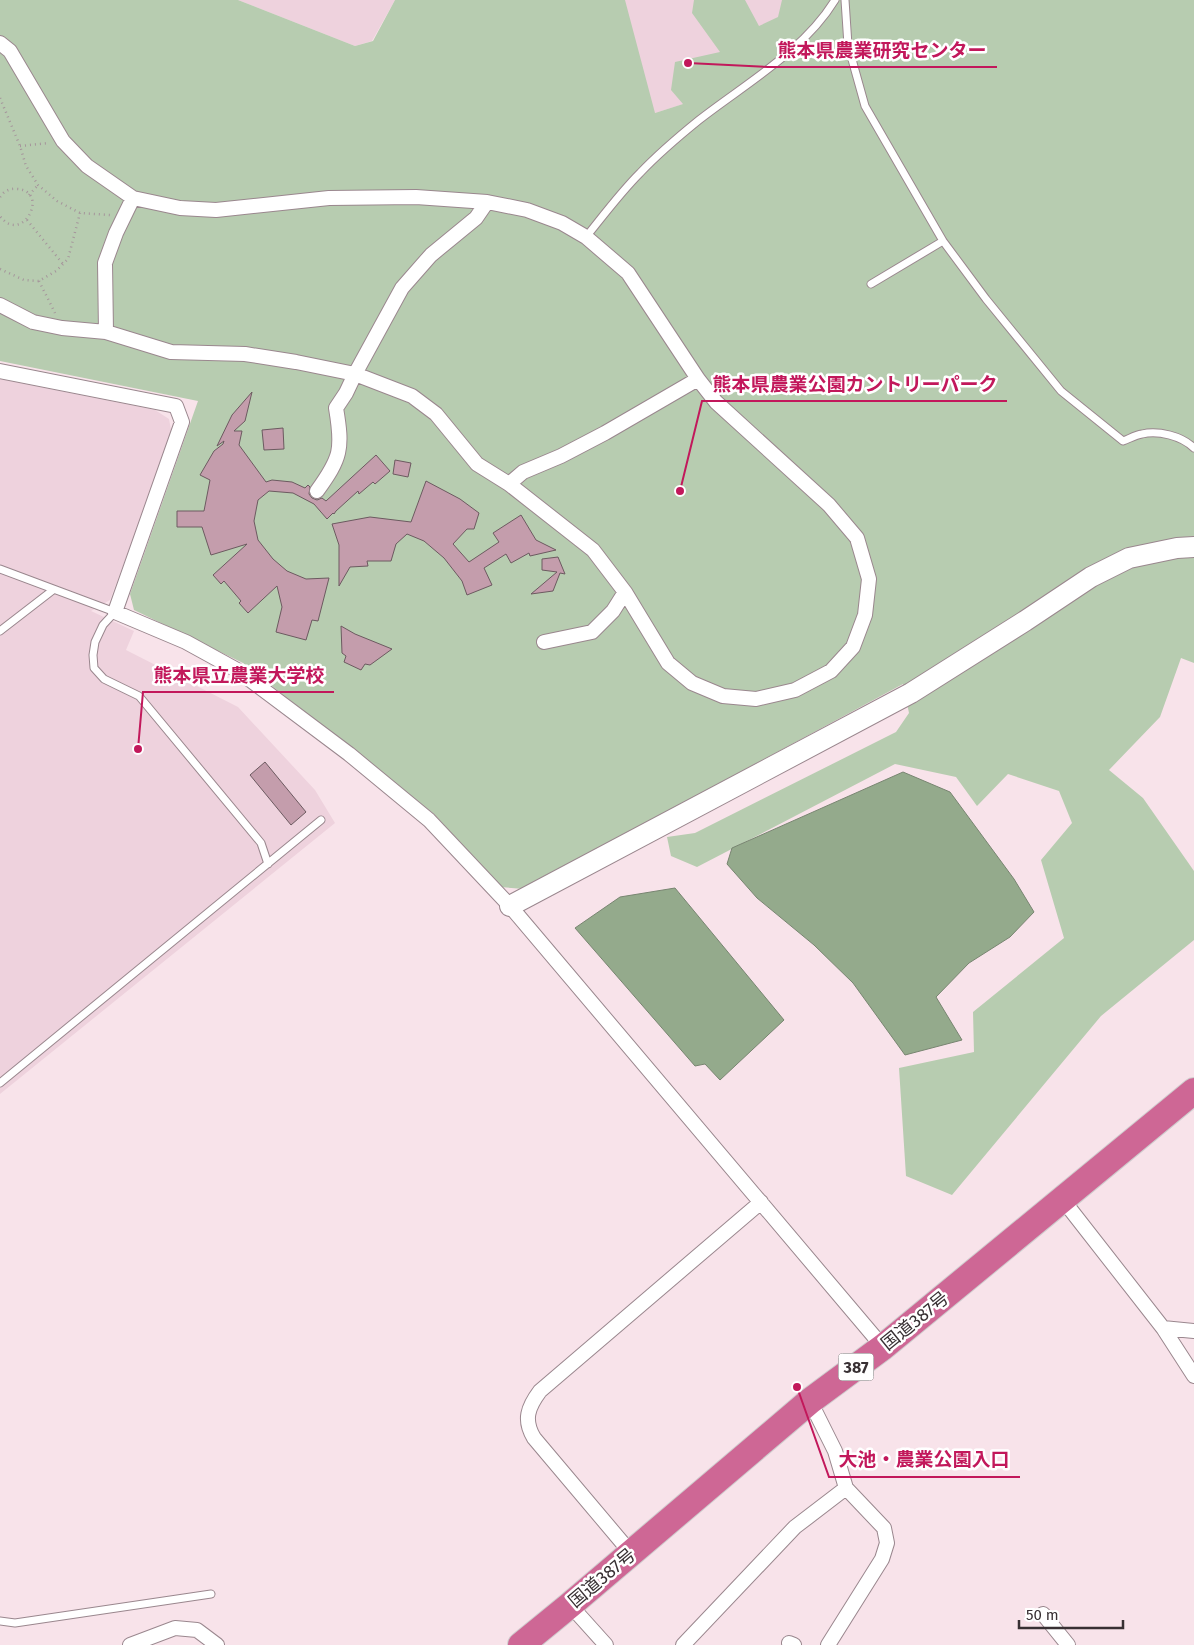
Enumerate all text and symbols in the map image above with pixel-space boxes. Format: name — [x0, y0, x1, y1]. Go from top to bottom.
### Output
callout: 熊本県農業研究センター — [768, 33, 997, 67]
text: 熊本県農業研究センター — [777, 39, 987, 62]
callout: 熊本県農業公園カントリーパーク — [702, 367, 1007, 401]
text: 熊本県農業公園カントリーパーク — [713, 373, 997, 396]
callout: 熊本県立農業大学校 — [143, 658, 334, 692]
text: 熊本県立農業大学校 — [153, 664, 325, 687]
street label: 国道387号 — [877, 1287, 953, 1355]
road number: 387 — [838, 1354, 874, 1380]
callout: 大池・農業公園入口 — [829, 1443, 1020, 1477]
text: 大池・農業公園入口 — [838, 1448, 1010, 1471]
street label: 国道387号 — [564, 1544, 640, 1612]
scale bar — [1019, 1598, 1123, 1630]
text: 50 m — [1026, 1606, 1059, 1624]

